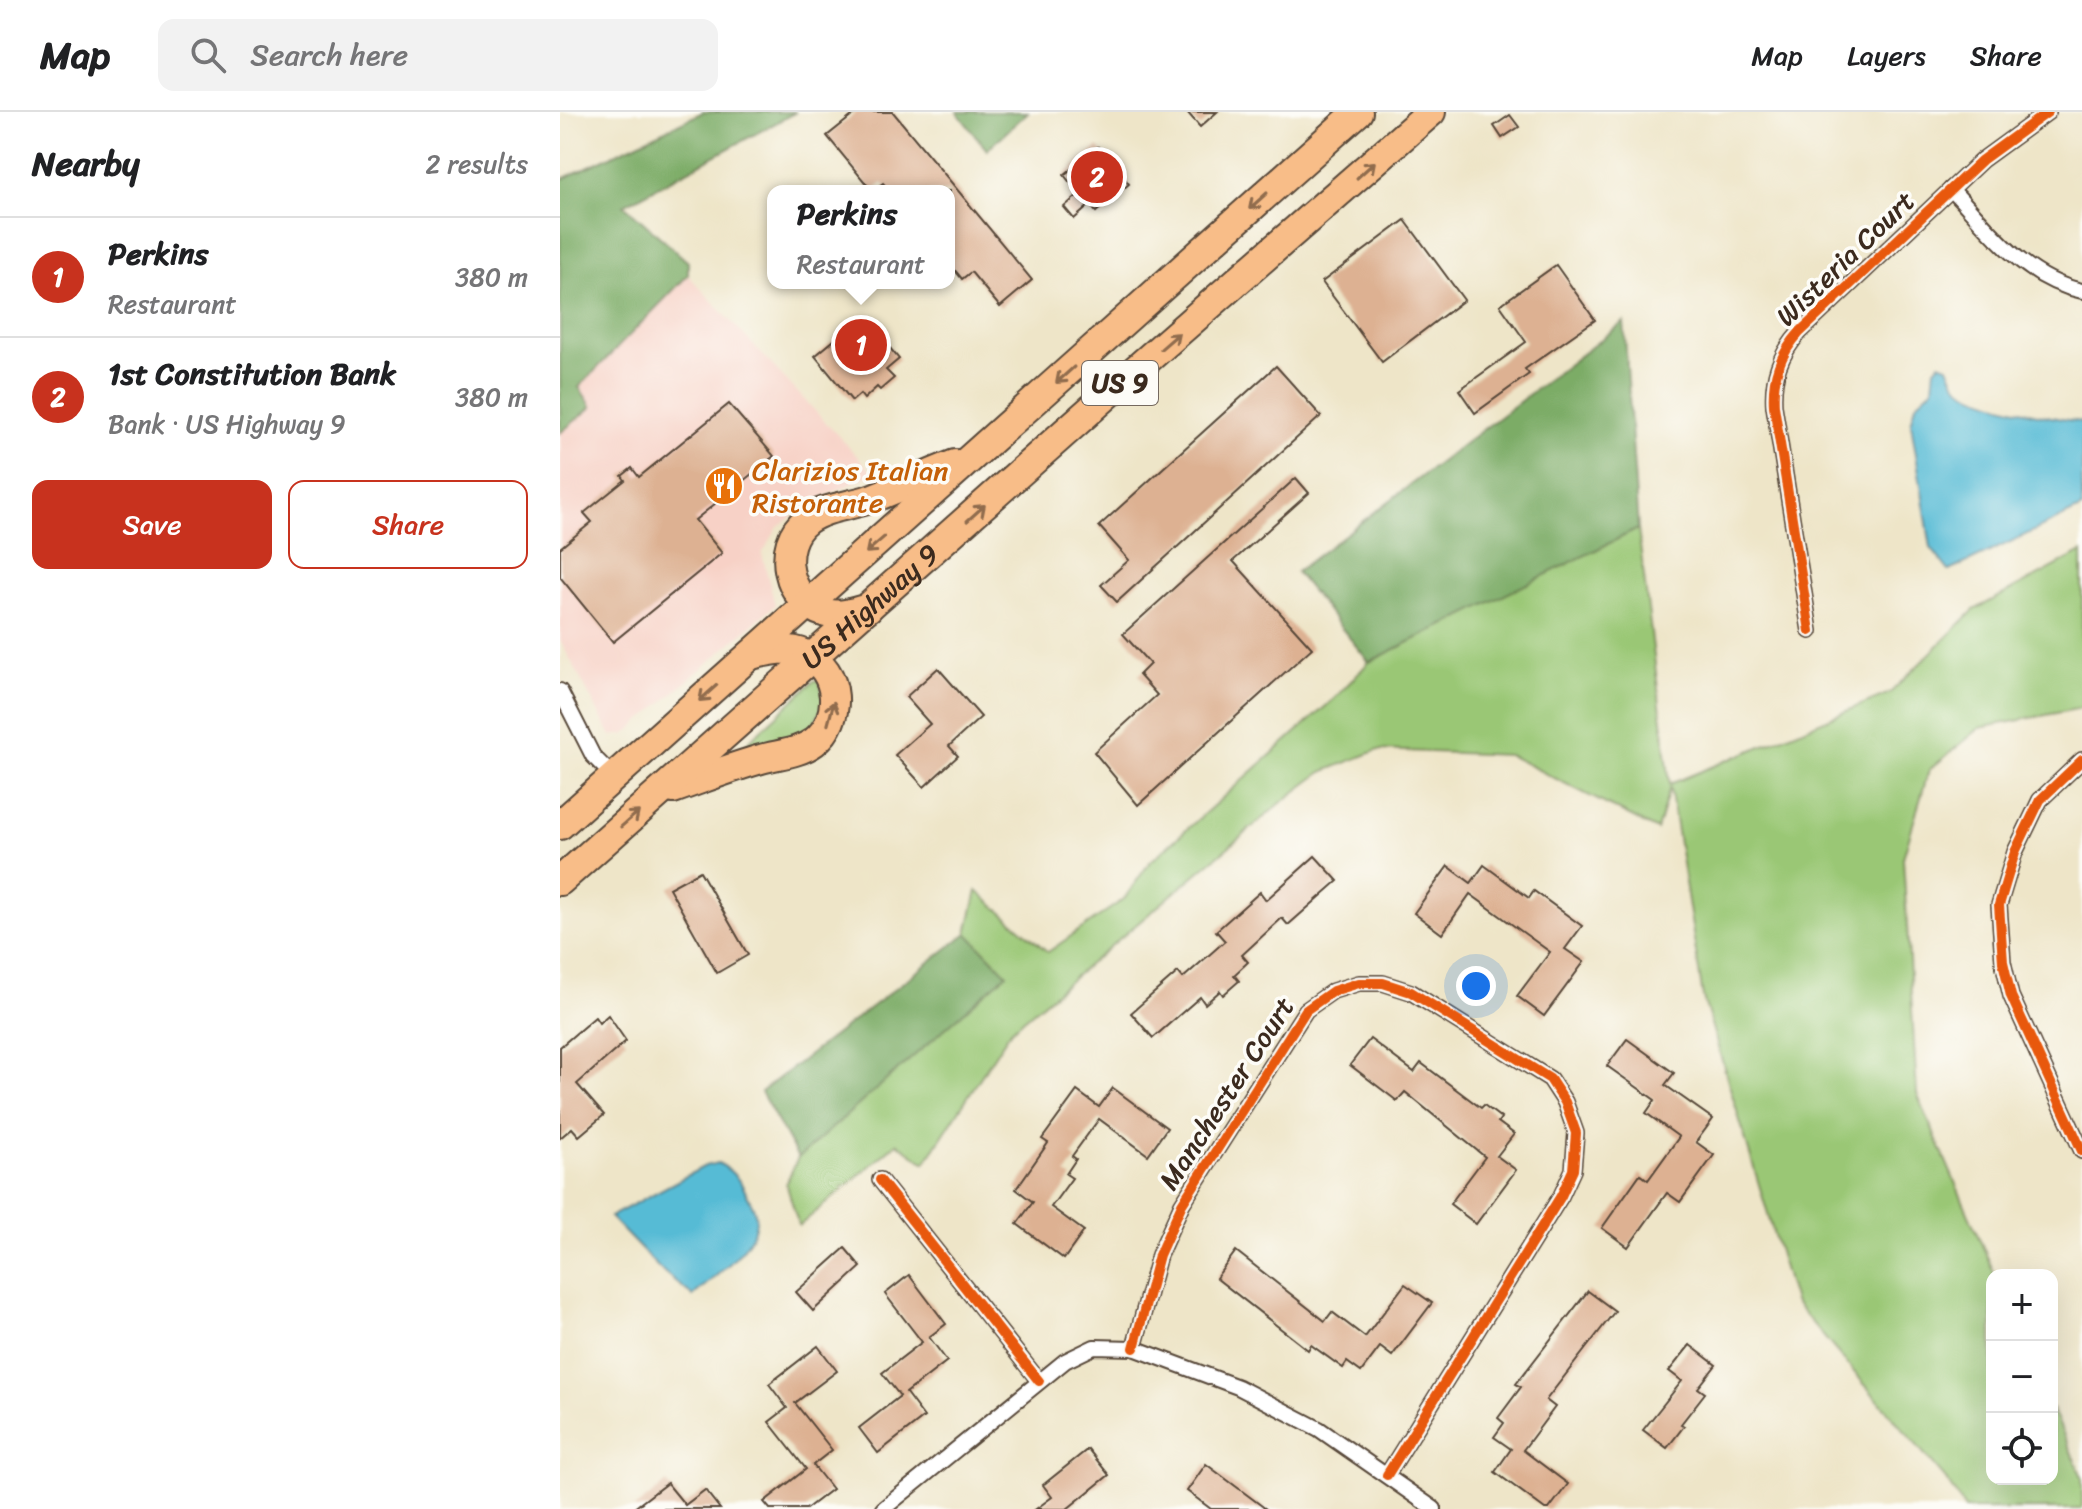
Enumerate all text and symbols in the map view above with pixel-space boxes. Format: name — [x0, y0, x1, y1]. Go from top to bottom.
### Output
search box — [158, 19, 718, 91]
text: Map — [40, 22, 110, 89]
text: Search here — [250, 28, 408, 82]
text: Map — [1751, 31, 1803, 80]
text: Layers — [1847, 31, 1926, 80]
text: Share — [1970, 31, 2042, 80]
icon: search — [186, 33, 230, 77]
text: Nearby — [32, 134, 140, 194]
text: 2 results — [426, 141, 528, 187]
pin: 2 — [1071, 147, 1123, 207]
one-way arrow — [1355, 161, 1375, 179]
street label: Wisteria Court — [1764, 178, 1927, 338]
popup — [767, 185, 955, 289]
text: Perkins — [797, 187, 897, 241]
one-way arrow — [1249, 192, 1269, 210]
text: Perkins — [108, 227, 208, 281]
text: Restaurant — [797, 241, 925, 287]
text: 1 — [52, 254, 64, 300]
text: 380 m — [455, 254, 528, 300]
text: Restaurant — [108, 281, 237, 327]
pin: 1 — [835, 315, 887, 375]
one-way arrow — [1159, 332, 1179, 350]
text: 1st Constitution Bank — [108, 347, 396, 401]
road number: US 9 — [1082, 361, 1158, 405]
one-way arrow — [1056, 366, 1076, 384]
text: 2 — [50, 374, 66, 420]
text: 380 m — [455, 374, 528, 420]
text: Bank · US Highway 9 — [108, 401, 346, 447]
place label: Clarizios Italian Ristorante — [752, 446, 948, 527]
restaurant icon: Clarizios Italian Ristorante — [703, 465, 745, 507]
button: Save — [32, 480, 272, 569]
button: Share — [288, 480, 528, 569]
one-way arrow — [965, 505, 985, 523]
street label: US Highway 9 — [789, 531, 951, 682]
one-way arrow — [866, 536, 886, 554]
one-way arrow — [698, 684, 718, 702]
one-way arrow — [825, 700, 840, 726]
one-way arrow — [619, 811, 639, 829]
your location — [1456, 966, 1496, 1006]
street label: Manchester Court — [1145, 986, 1308, 1200]
map controls — [1986, 1269, 2058, 1485]
button: + — [1986, 1269, 2058, 1341]
button: − — [1986, 1341, 2058, 1413]
button: locate — [1986, 1413, 2058, 1485]

